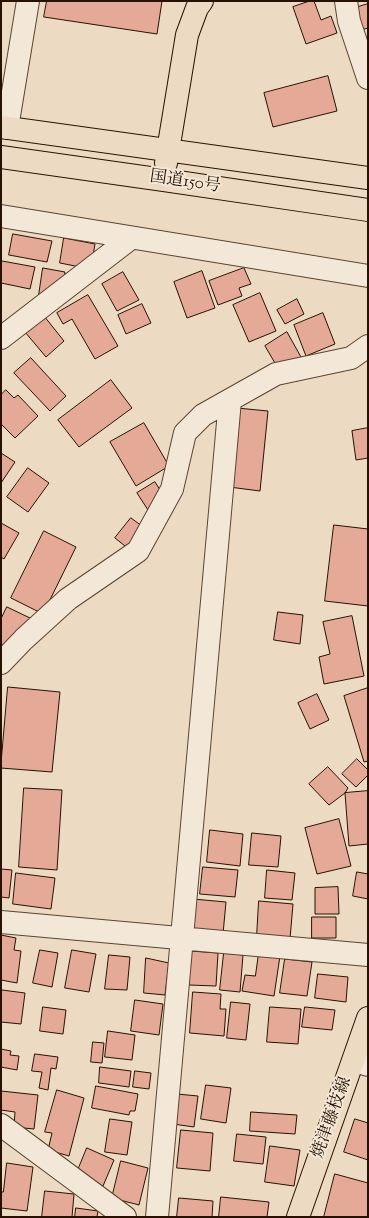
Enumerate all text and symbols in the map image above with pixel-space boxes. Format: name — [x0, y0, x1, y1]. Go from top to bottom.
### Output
street label: 国道150号 — [148, 168, 222, 198]
street label: 焼津藤枝線 — [309, 1075, 357, 1161]

